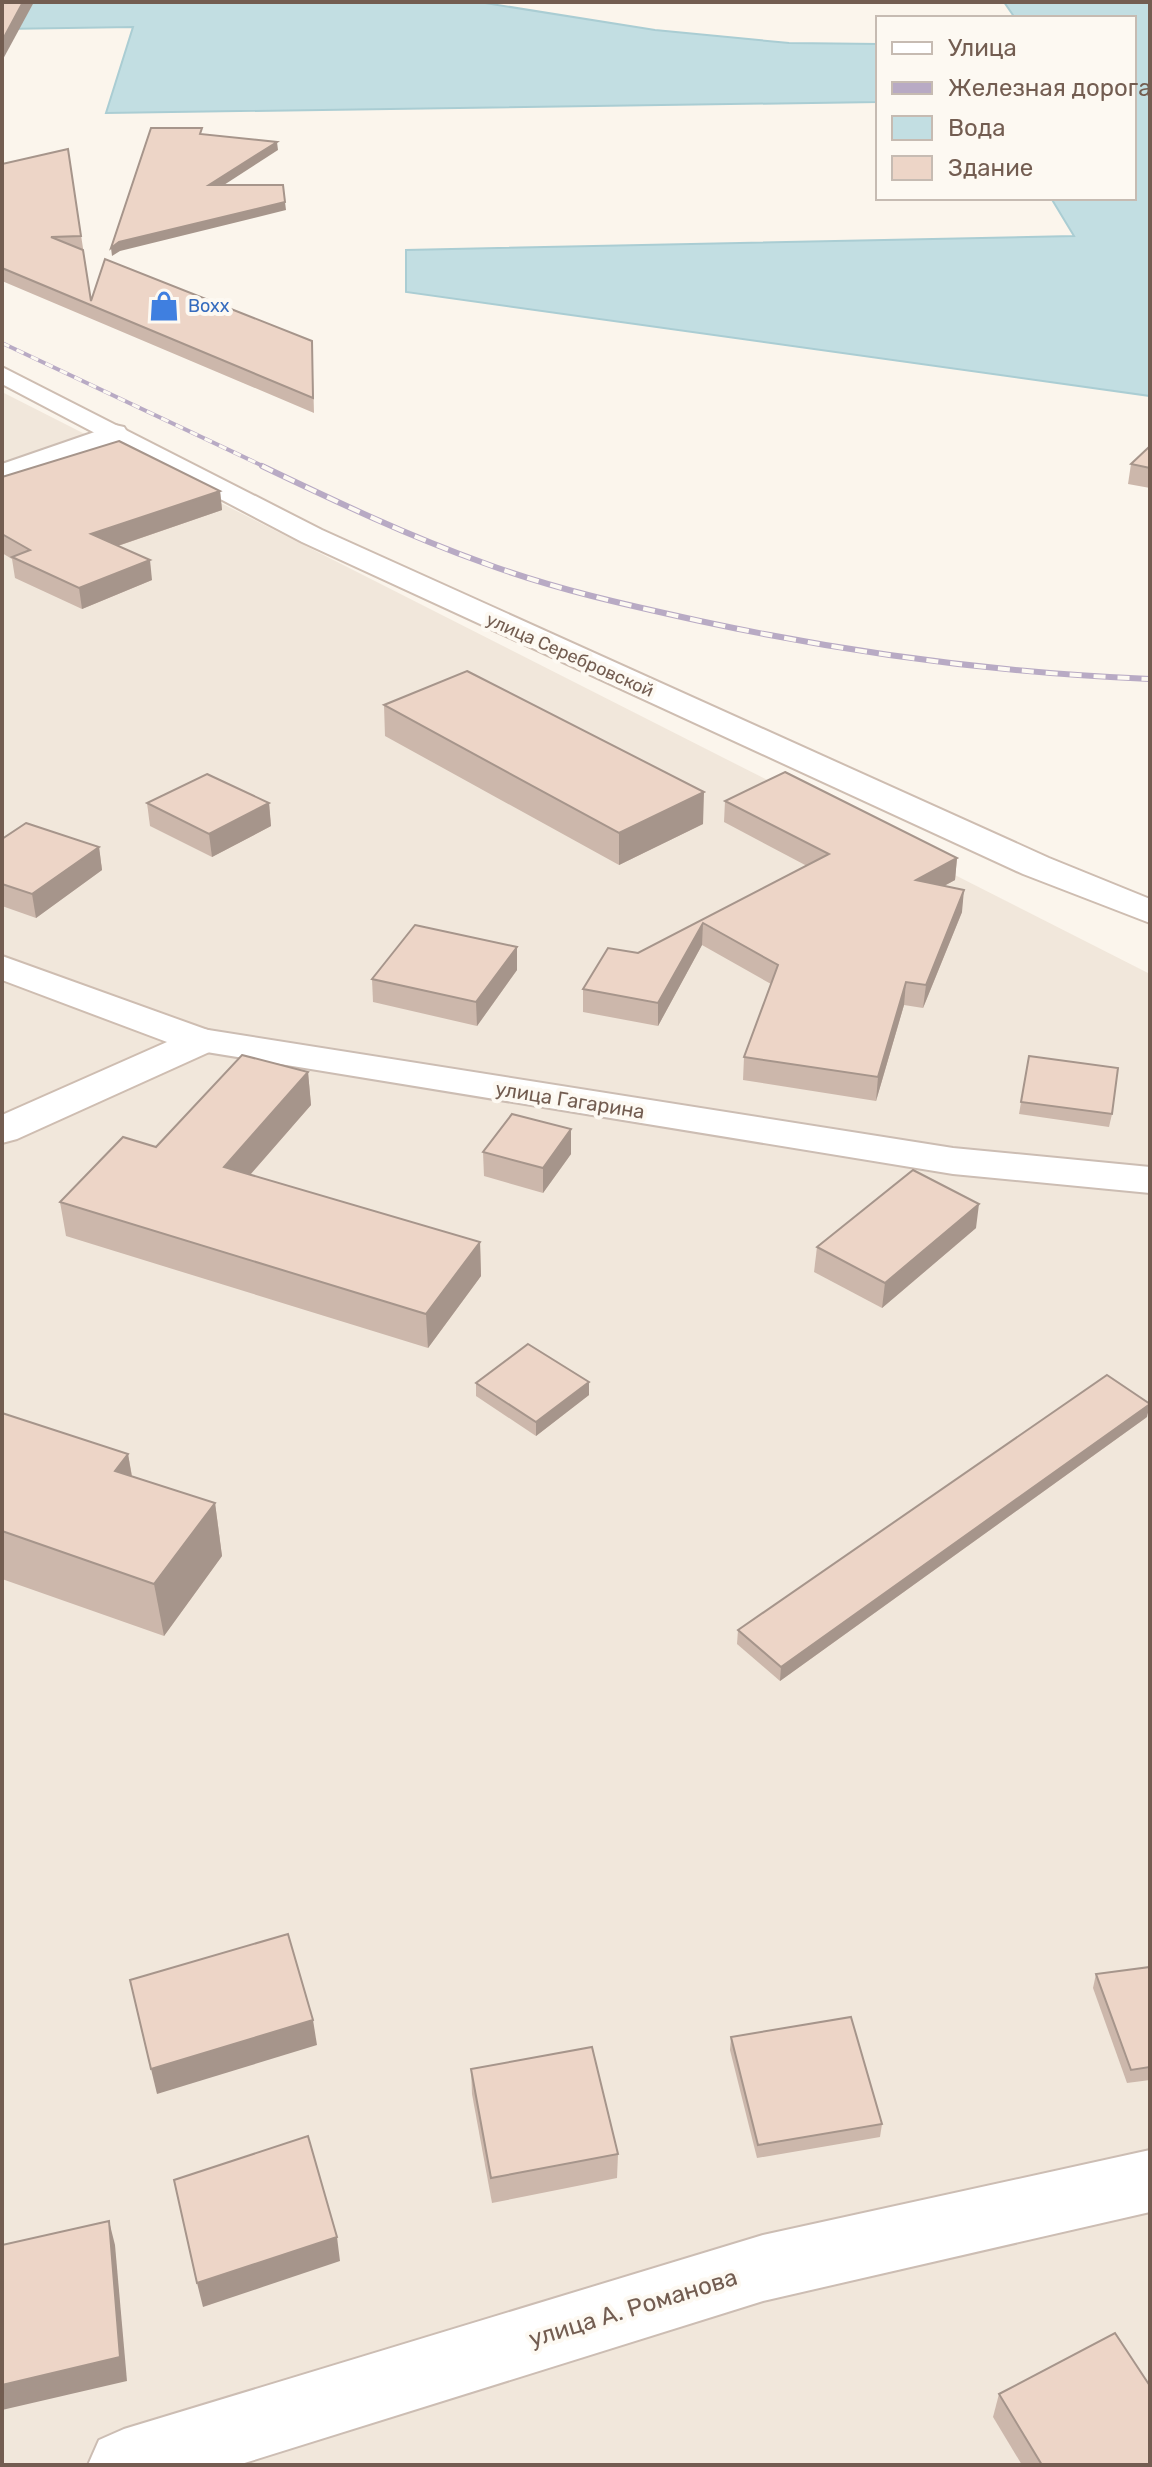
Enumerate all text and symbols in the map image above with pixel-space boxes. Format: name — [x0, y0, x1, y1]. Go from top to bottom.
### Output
legend — [876, 16, 1136, 200]
text: Улица — [948, 34, 1017, 62]
text: Железная дорога — [948, 74, 1151, 102]
text: Вода — [948, 114, 1005, 142]
text: Здание — [948, 154, 1033, 182]
shop icon: Boxx — [147, 289, 181, 323]
place label: Boxx — [188, 295, 230, 317]
street label: улица Серебровской — [483, 608, 657, 702]
street label: улица Гагарина — [494, 1076, 646, 1124]
street label: улица А. Романова — [525, 2263, 741, 2353]

